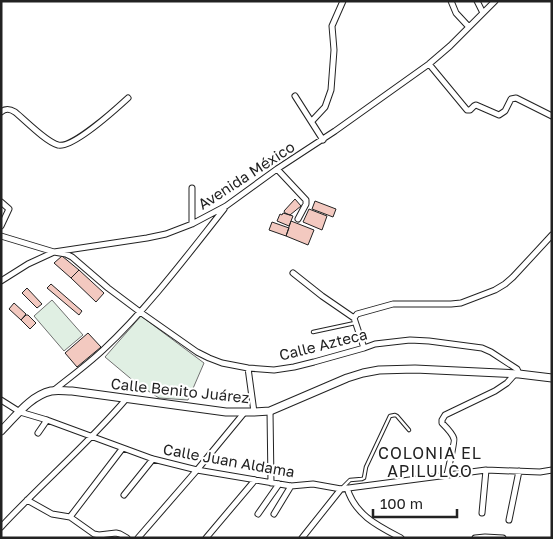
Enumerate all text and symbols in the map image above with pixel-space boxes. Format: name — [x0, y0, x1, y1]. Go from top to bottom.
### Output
street label: Avenida México — [194, 137, 298, 213]
street label: Calle Azteca — [277, 324, 369, 364]
street label: Calle Benito Juárez — [110, 374, 251, 406]
street label: Calle Juan Aldama — [162, 440, 296, 480]
district label: COLONIA EL APILULCO — [378, 443, 482, 481]
scale bar — [373, 486, 457, 518]
text: 100 m — [380, 494, 423, 512]

